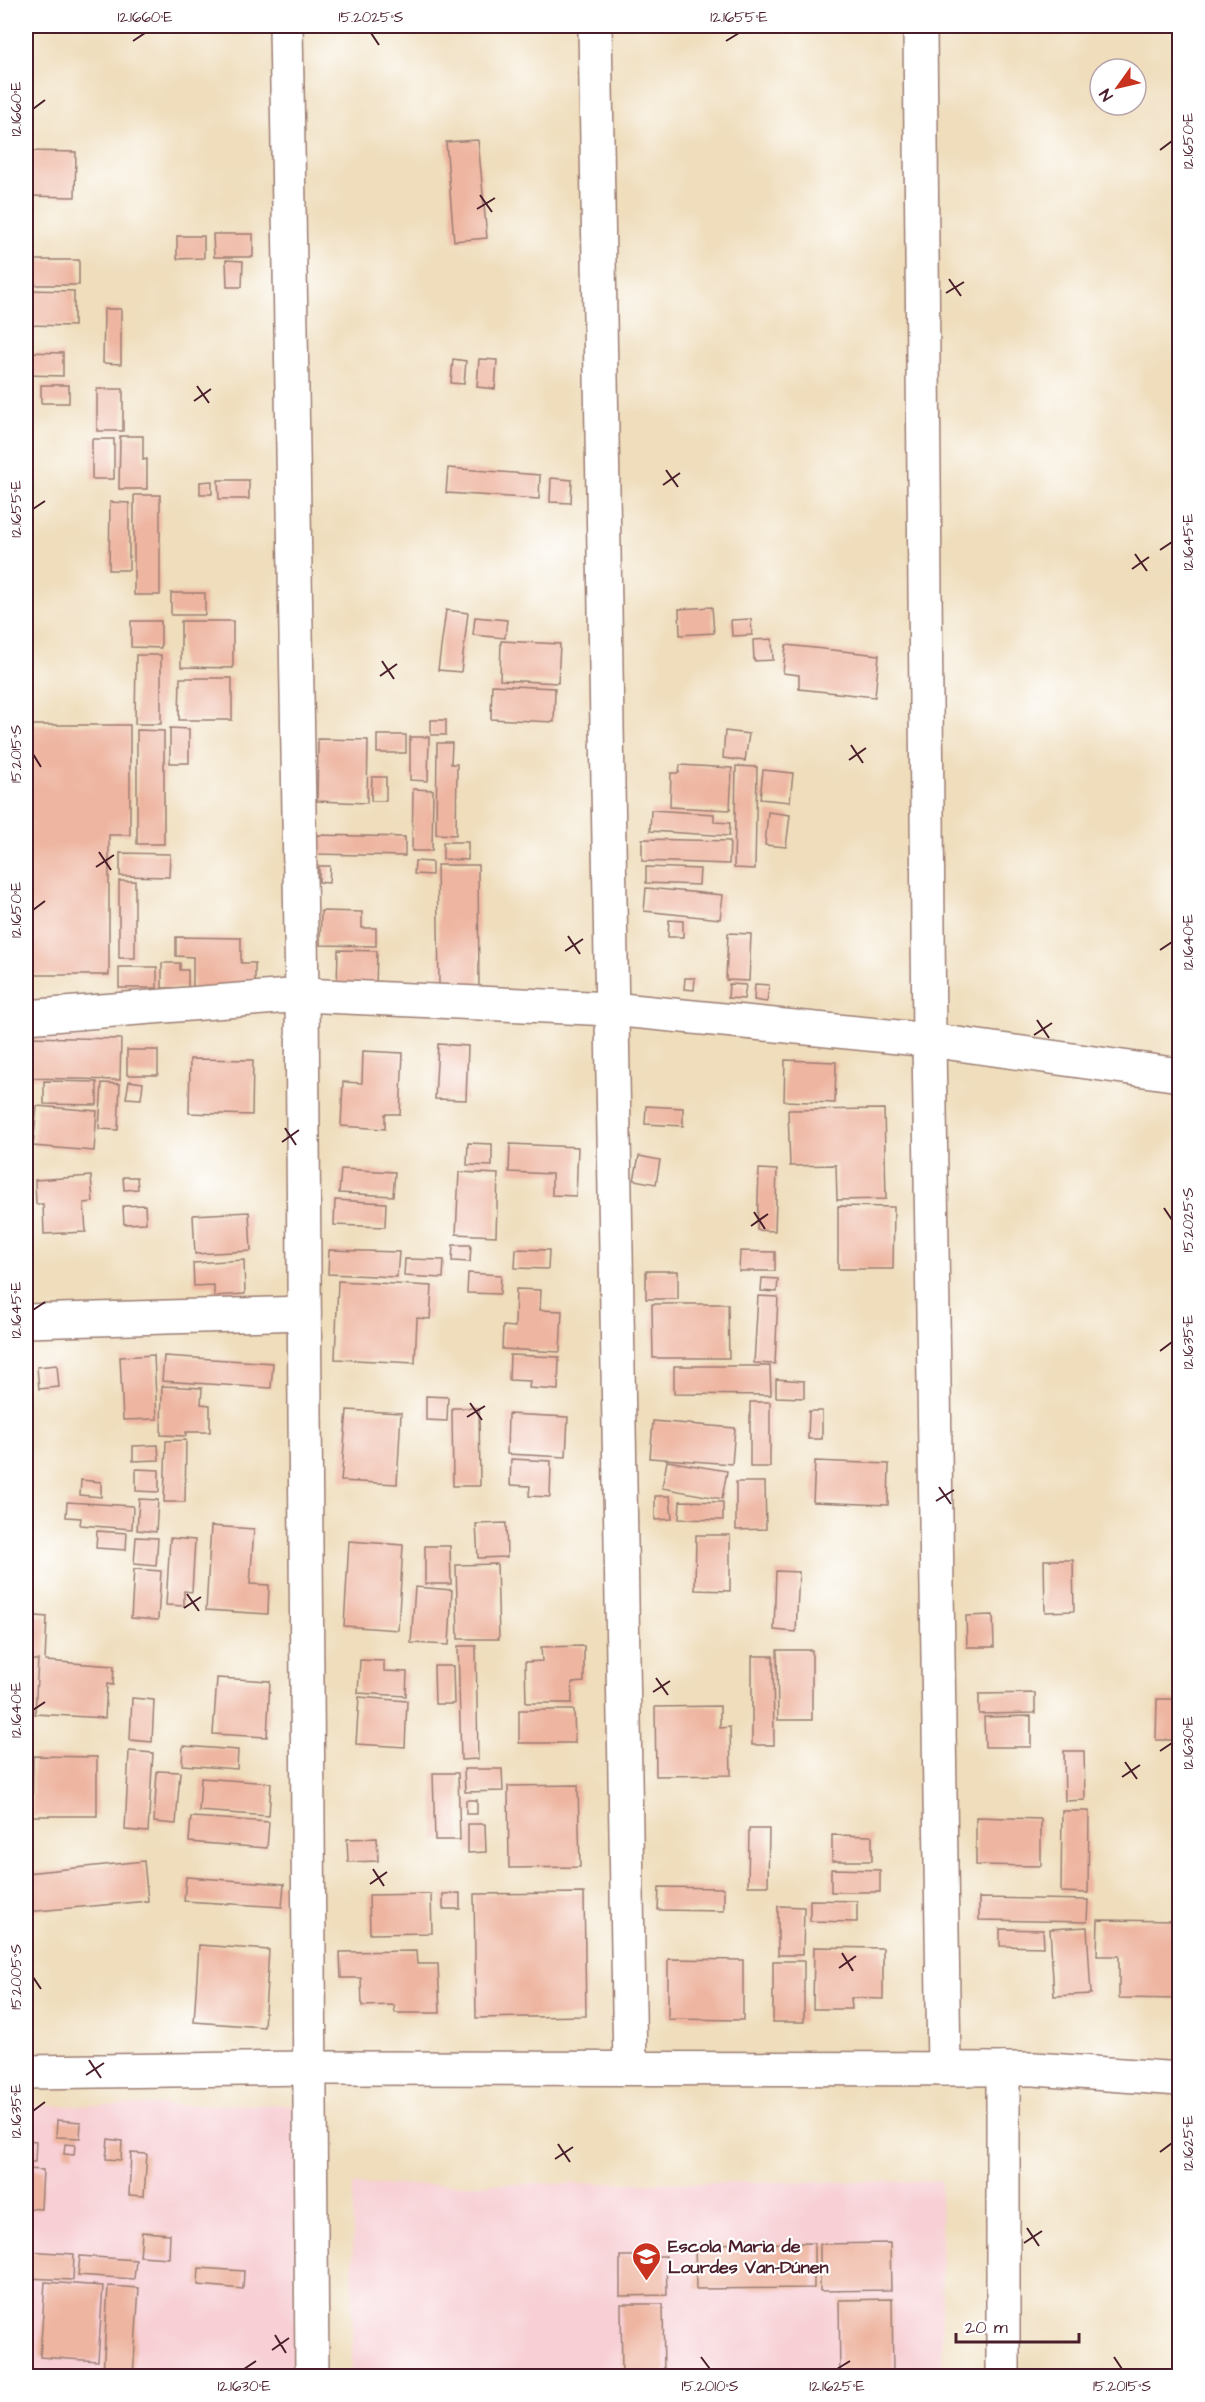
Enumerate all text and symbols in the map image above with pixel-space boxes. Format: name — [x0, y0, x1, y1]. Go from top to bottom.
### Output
text: 12.1660°E — [118, 7, 173, 28]
text: 15.2025°S — [339, 7, 404, 28]
text: 12.1655°E — [710, 7, 768, 28]
north arrow — [1088, 57, 1148, 117]
text: 12.1660°E — [6, 81, 27, 136]
text: N — [1094, 85, 1118, 105]
text: 12.1650°E — [1178, 113, 1199, 169]
text: 12.1655°E — [6, 480, 27, 538]
text: 12.1645°E — [1178, 513, 1199, 570]
text: 15.2015°S — [6, 725, 27, 783]
text: 12.1650°E — [6, 882, 27, 938]
text: 12.1640°E — [1178, 914, 1199, 970]
text: 15.2025°S — [1178, 1187, 1199, 1252]
text: 12.1645°E — [6, 1281, 27, 1338]
text: 12.1635°E — [1178, 1315, 1199, 1369]
text: 12.1640°E — [6, 1682, 27, 1738]
text: 12.1630°E — [1178, 1716, 1199, 1770]
text: 15.2005°S — [6, 1944, 27, 2010]
text: 12.1635°E — [6, 2084, 27, 2138]
text: 12.1625°E — [1178, 2115, 1199, 2171]
place label: Escola Maria de Lourdes Van-Dúnen — [668, 2234, 828, 2280]
school or university icon: Escola Maria de Lourdes Van-Dúnen — [631, 2240, 663, 2282]
scale bar — [956, 2306, 1079, 2344]
text: 20 m — [965, 2315, 1008, 2340]
text: 12.1630°E — [217, 2376, 271, 2397]
text: 15.2010°S — [681, 2376, 739, 2397]
text: 12.1625°E — [809, 2376, 865, 2397]
text: 15.2015°S — [1093, 2376, 1151, 2397]

